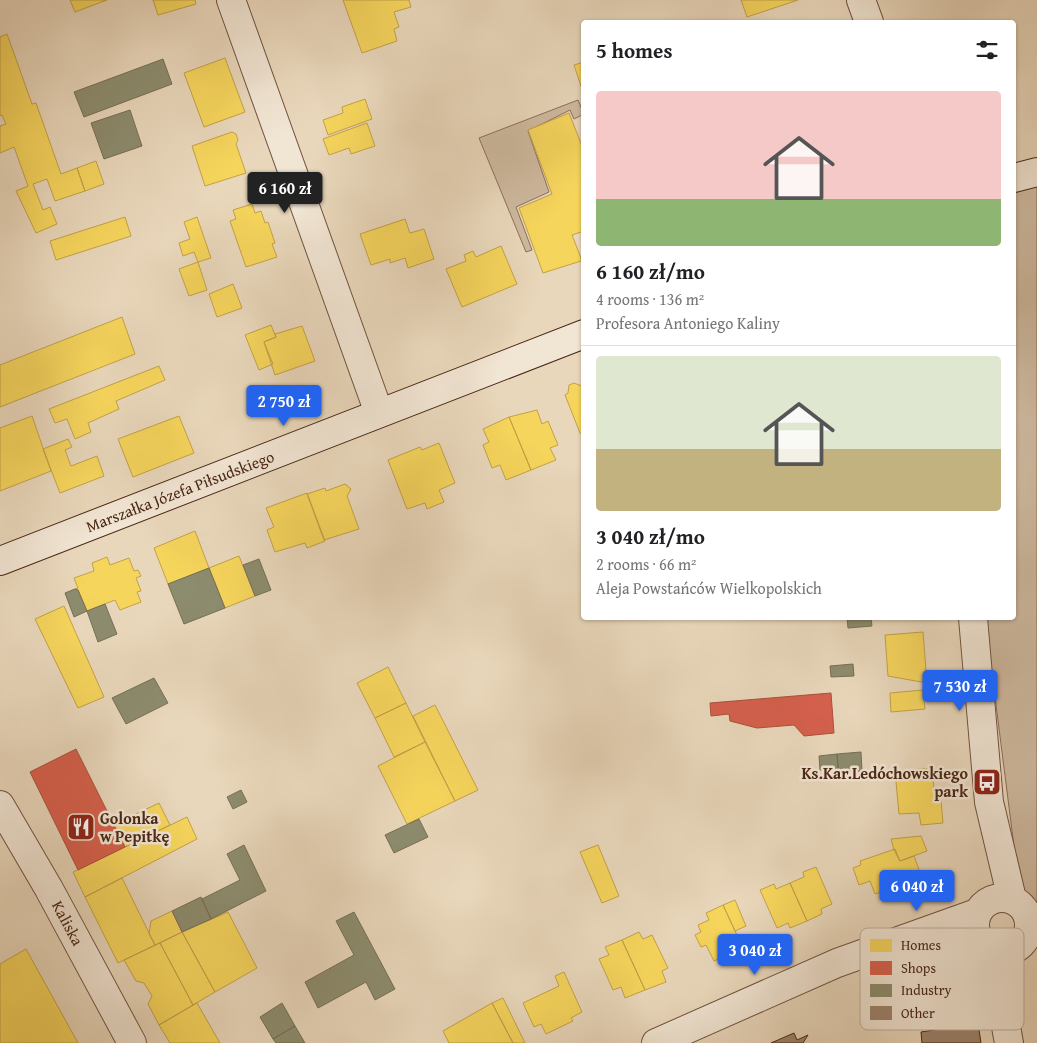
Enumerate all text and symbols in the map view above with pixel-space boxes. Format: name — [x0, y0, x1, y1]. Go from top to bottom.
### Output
text: 5 homes — [596, 35, 672, 66]
icon: filters — [973, 36, 1001, 64]
icon: home — [754, 123, 844, 213]
pin: 6 160 zł — [233, 172, 337, 214]
text: 6 160 zł — [258, 176, 312, 200]
text: 6 160 zł/mo — [596, 256, 705, 287]
text: 4 rooms · 136 m² — [596, 287, 704, 311]
text: Profesora Antoniego Kaliny — [596, 311, 780, 335]
pin: 2 750 zł — [232, 384, 336, 427]
text: 2 750 zł — [257, 389, 311, 413]
icon: home — [754, 389, 844, 479]
street label: Marszałka Józefa Piłsudskiego — [82, 444, 278, 538]
text: 3 040 zł/mo — [596, 521, 705, 552]
text: 2 rooms · 66 m² — [596, 552, 696, 576]
text: Aleja Powstańców Wielkopolskich — [596, 576, 822, 600]
pin: 7 530 zł — [908, 670, 1012, 712]
text: 7 530 zł — [933, 674, 987, 698]
place label: Ks.Kar.Ledóchowskiego park — [801, 761, 969, 803]
bus stop icon: Ks.Kar.Ledóchowskiego park — [972, 767, 1002, 797]
place label: Golonka w Pepitkę — [100, 806, 169, 848]
restaurant icon: Golonka w Pepitkę — [66, 812, 96, 842]
pin: 6 040 zł — [865, 870, 969, 912]
text: 6 040 zł — [890, 874, 944, 898]
street label: Kaliska — [46, 896, 90, 950]
legend — [860, 928, 1024, 1030]
pin: 3 040 zł — [703, 934, 807, 976]
text: Homes — [901, 935, 941, 955]
text: 3 040 zł — [728, 938, 782, 962]
text: Shops — [901, 958, 936, 978]
text: Industry — [901, 980, 951, 1000]
text: Other — [901, 1003, 935, 1023]

